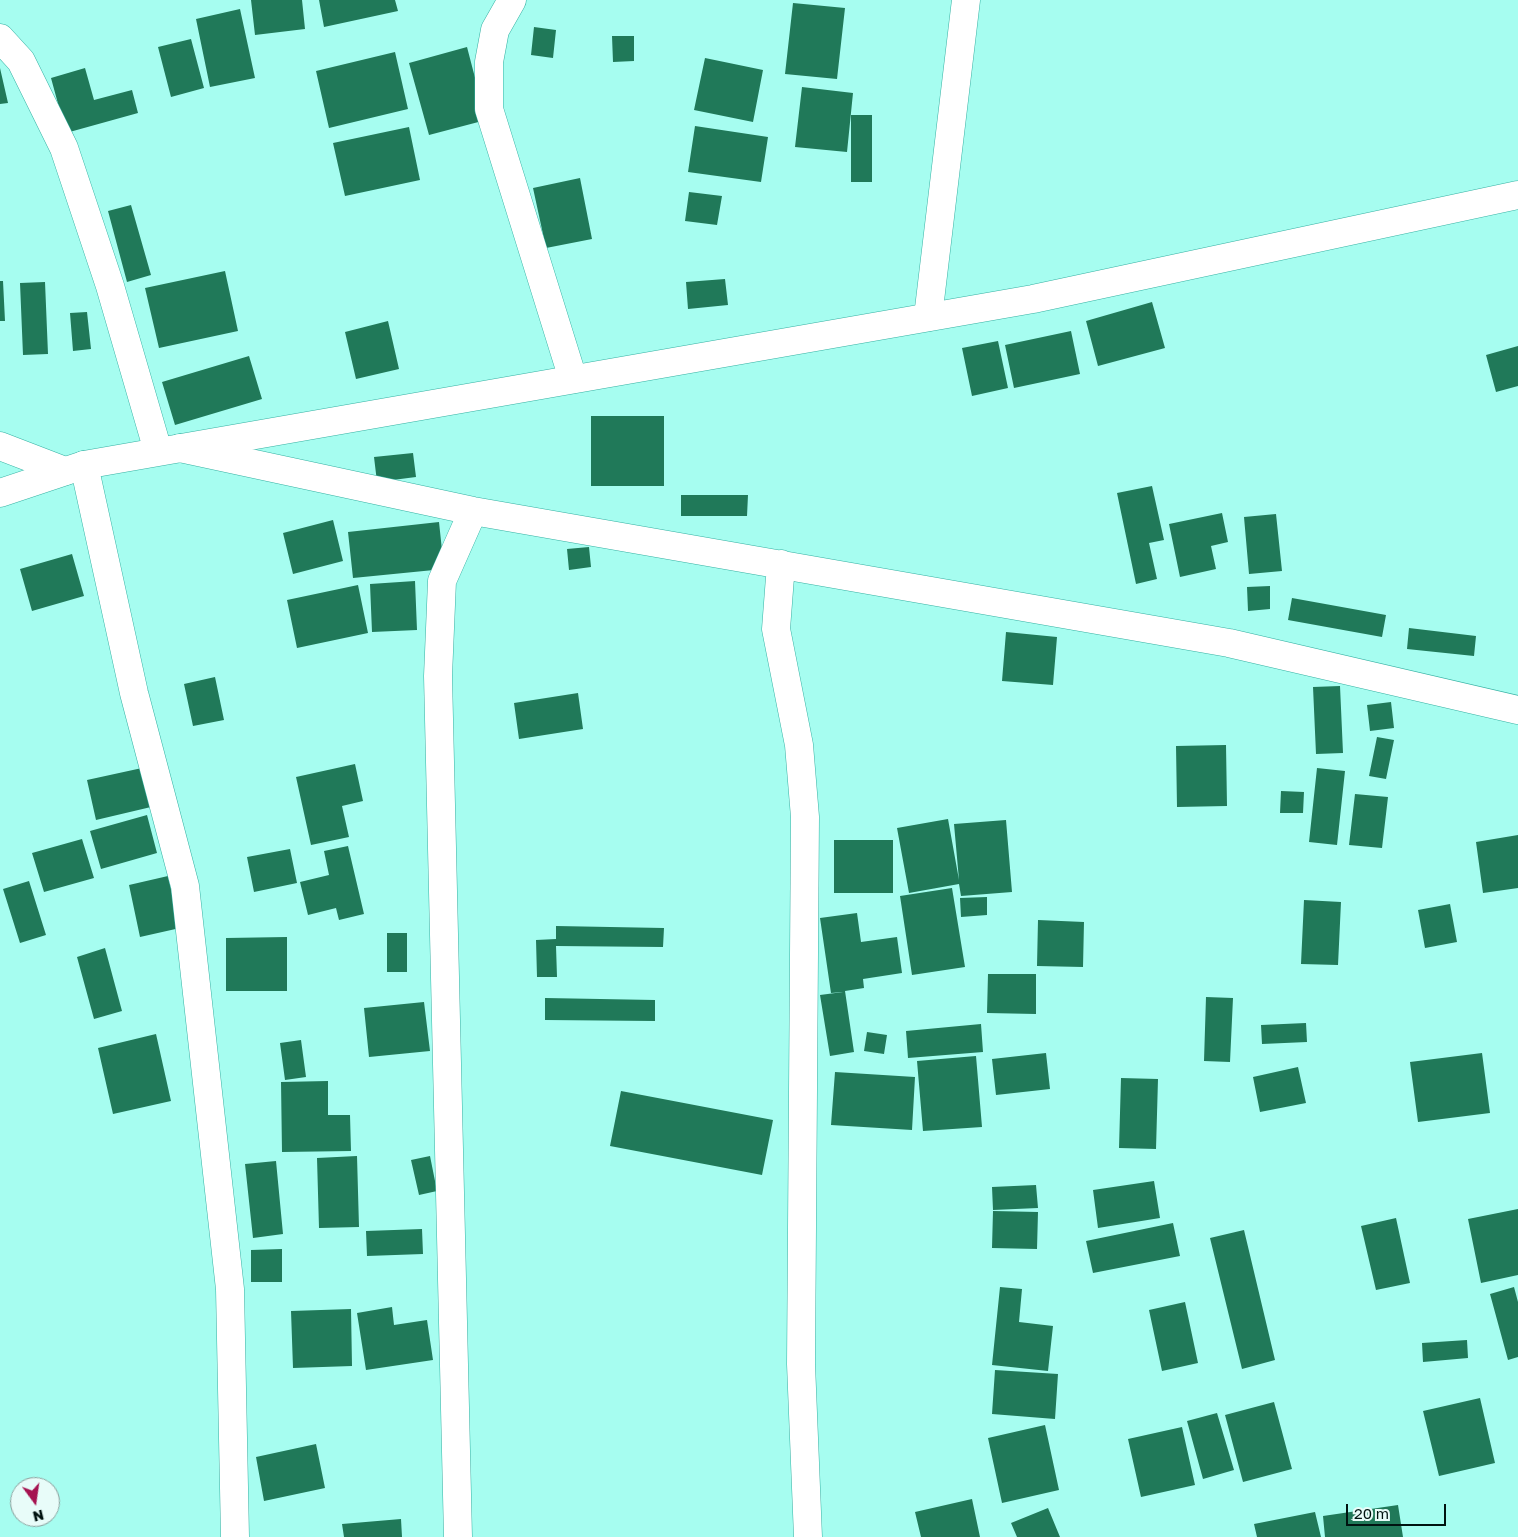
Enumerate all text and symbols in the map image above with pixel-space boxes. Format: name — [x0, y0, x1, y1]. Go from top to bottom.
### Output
north arrow — [10, 1477, 60, 1527]
scale bar — [1348, 1494, 1448, 1526]
text: 20 m — [1354, 1504, 1389, 1522]
text: N — [31, 1507, 46, 1526]

